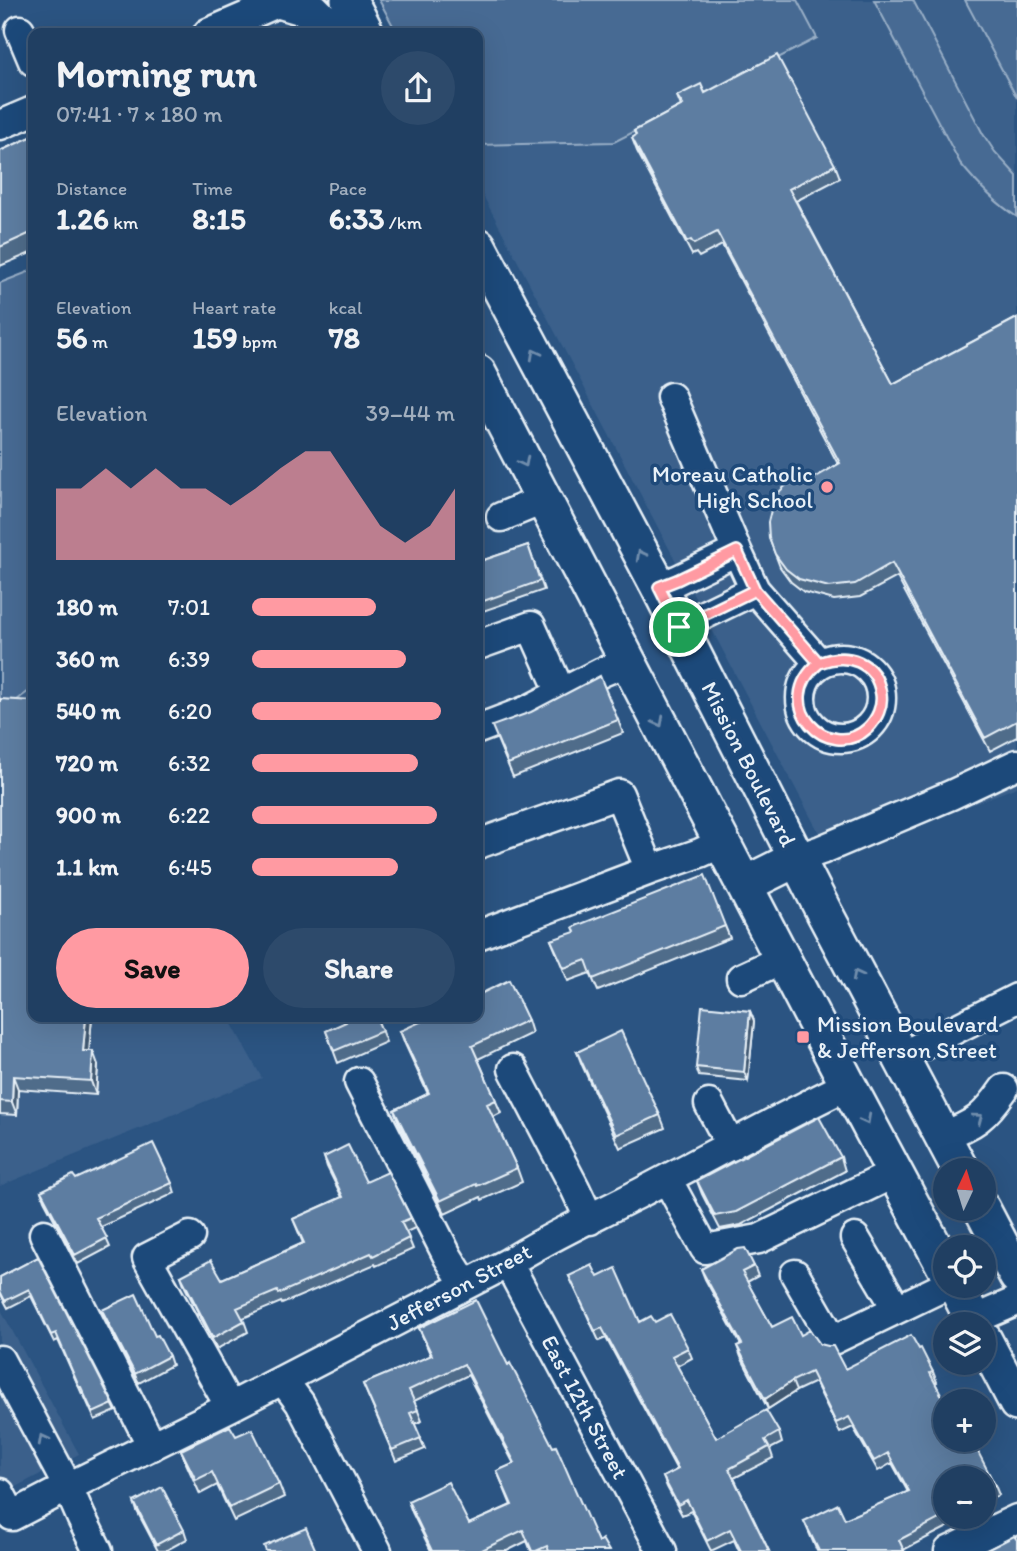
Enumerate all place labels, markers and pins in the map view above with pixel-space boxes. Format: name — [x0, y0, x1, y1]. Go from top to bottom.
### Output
place label: Moreau Catholic High School — [652, 460, 813, 514]
marker: Moreau Catholic High School — [819, 479, 835, 495]
pin — [649, 597, 709, 657]
place label: Mission Boulevard & Jefferson Street — [817, 1010, 999, 1064]
marker: Mission Boulevard & Jefferson Street — [795, 1029, 811, 1045]

